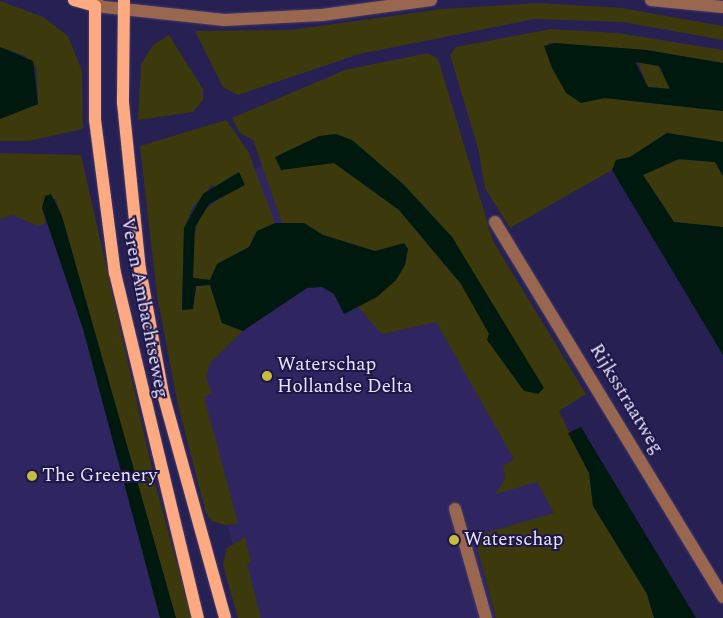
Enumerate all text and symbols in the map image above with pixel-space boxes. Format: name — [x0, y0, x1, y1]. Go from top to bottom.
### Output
street label: Veren Ambachtseweg — [115, 216, 173, 400]
street label: Rijksstraatweg — [584, 340, 668, 458]
place label: Waterschap Hollandse Delta — [277, 354, 412, 398]
marker: Waterschap Hollandse Delta — [261, 370, 273, 382]
place label: The Greenery — [42, 465, 157, 487]
marker: The Greenery — [26, 470, 38, 482]
place label: Waterschap — [464, 529, 563, 551]
marker: Waterschap — [448, 534, 460, 546]

